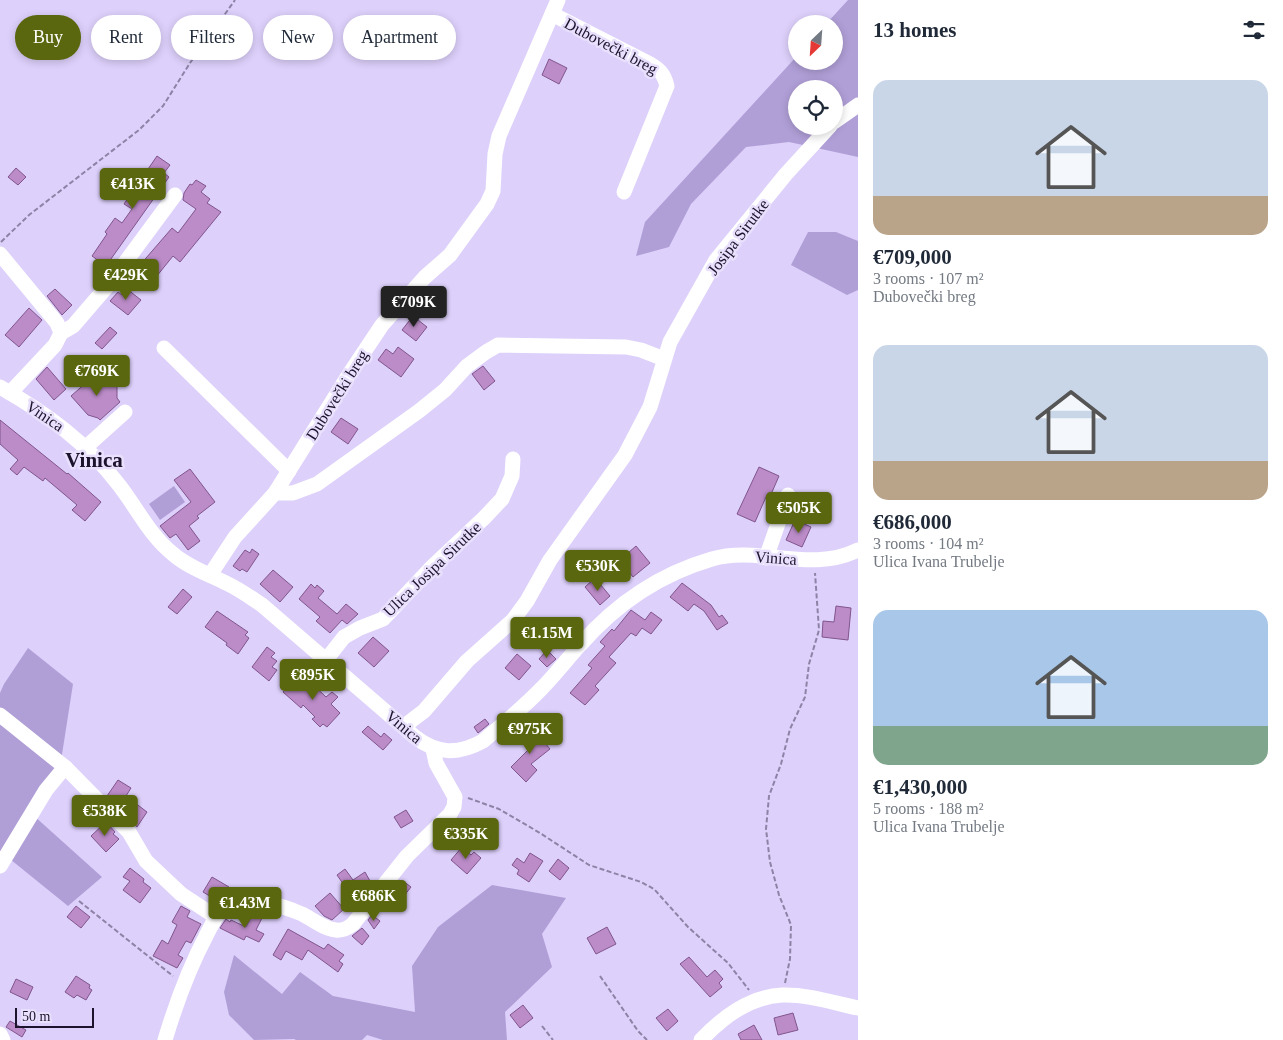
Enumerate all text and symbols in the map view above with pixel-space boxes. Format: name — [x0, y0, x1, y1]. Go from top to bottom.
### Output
street label: Dubovečki breg — [561, 14, 660, 78]
chip: Buy — [15, 15, 81, 60]
chip: Rent — [91, 15, 161, 60]
chip: Filters — [171, 15, 253, 60]
chip: New — [263, 15, 333, 60]
chip: Apartment — [343, 15, 456, 60]
north arrow — [788, 15, 842, 70]
map controls — [788, 15, 843, 135]
icon: filters — [1240, 16, 1268, 44]
text: 13 homes — [873, 18, 956, 42]
button: locate — [788, 80, 843, 135]
icon: home — [1026, 112, 1116, 202]
pin: €413K — [98, 168, 168, 210]
text: €413K — [111, 175, 155, 192]
street label: Josipa Sirutke — [704, 196, 773, 279]
text: €709,000 — [873, 245, 952, 269]
pin: €429K — [91, 258, 161, 301]
text: €429K — [104, 266, 148, 283]
text: 3 rooms · 107 m² — [873, 270, 984, 287]
pin: €709K — [379, 286, 449, 328]
text: Dubovečki breg — [873, 288, 976, 305]
text: €709K — [392, 293, 436, 310]
street label: Dubovečki breg — [303, 347, 372, 444]
pin: €769K — [62, 354, 132, 397]
text: €769K — [75, 362, 119, 379]
icon: home — [1026, 377, 1116, 467]
street label: Vinica — [23, 397, 67, 435]
district label: Vinica — [65, 448, 123, 472]
pin: €505K — [764, 492, 834, 534]
text: €505K — [777, 499, 821, 516]
text: €686,000 — [873, 510, 952, 534]
street label: Ulica Josipa Sirutke — [380, 518, 485, 621]
text: 3 rooms · 104 m² — [873, 535, 984, 552]
street label: Vinica — [755, 548, 797, 568]
pin: €530K — [563, 550, 633, 592]
text: Ulica Ivana Trubelje — [873, 553, 1005, 570]
text: €530K — [576, 557, 620, 574]
pin: €1.15M — [506, 616, 588, 659]
text: €1.15M — [521, 624, 573, 641]
icon: home — [1026, 642, 1116, 732]
pin: €895K — [278, 658, 348, 701]
text: €895K — [291, 666, 335, 683]
street label: Vinica — [383, 707, 425, 747]
pin: €975K — [495, 712, 565, 755]
text: €975K — [508, 720, 552, 737]
text: €1,430,000 — [873, 775, 968, 799]
pin: €538K — [70, 794, 140, 837]
text: 5 rooms · 188 m² — [873, 800, 984, 817]
text: €538K — [83, 802, 127, 819]
pin: €335K — [431, 818, 501, 860]
text: Ulica Ivana Trubelje — [873, 818, 1005, 835]
text: €335K — [444, 825, 488, 842]
pin: €686K — [339, 880, 409, 922]
pin: €1.43M — [204, 886, 286, 929]
text: €686K — [352, 887, 396, 904]
text: €1.43M — [219, 894, 271, 911]
scale bar — [15, 1005, 94, 1028]
text: 50 m — [22, 1009, 50, 1024]

